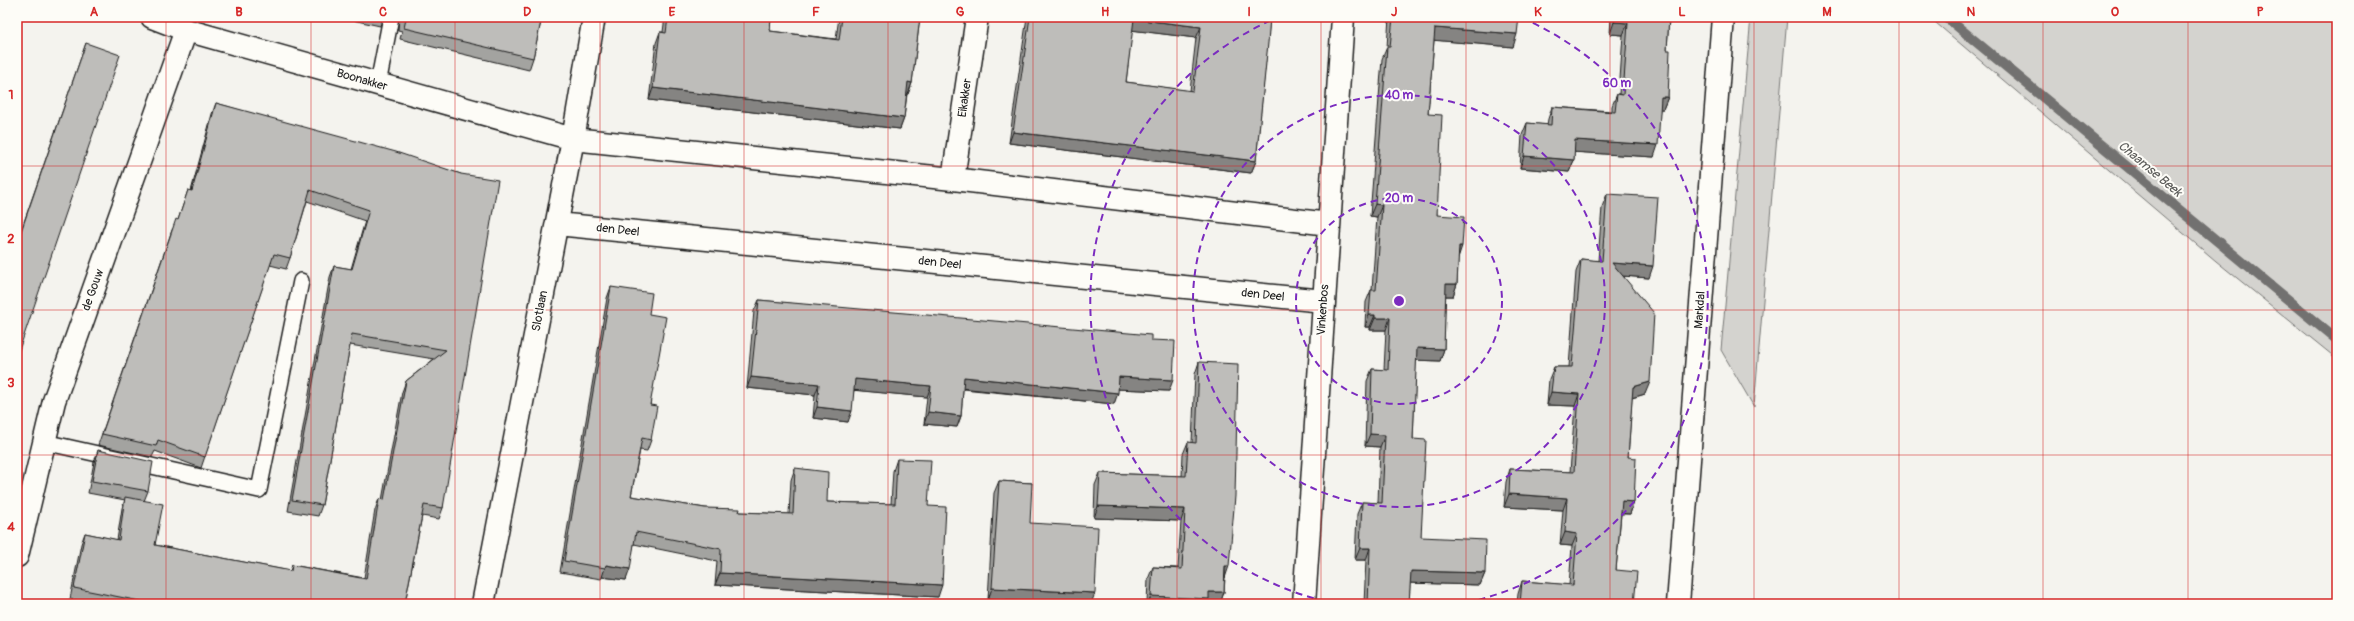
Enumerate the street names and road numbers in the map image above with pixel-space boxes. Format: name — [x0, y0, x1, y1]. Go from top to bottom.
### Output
street label: Boonakker — [335, 66, 390, 95]
street label: Eikakker — [955, 77, 975, 118]
street label: den Deel — [596, 220, 640, 240]
street label: den Deel — [918, 253, 962, 273]
street label: de Gouw — [79, 267, 107, 313]
street label: Vinkenbos — [1314, 283, 1332, 336]
street label: den Deel — [1241, 285, 1285, 305]
street label: Slotlaan — [529, 289, 551, 333]
street label: Markdal — [1691, 290, 1709, 329]

